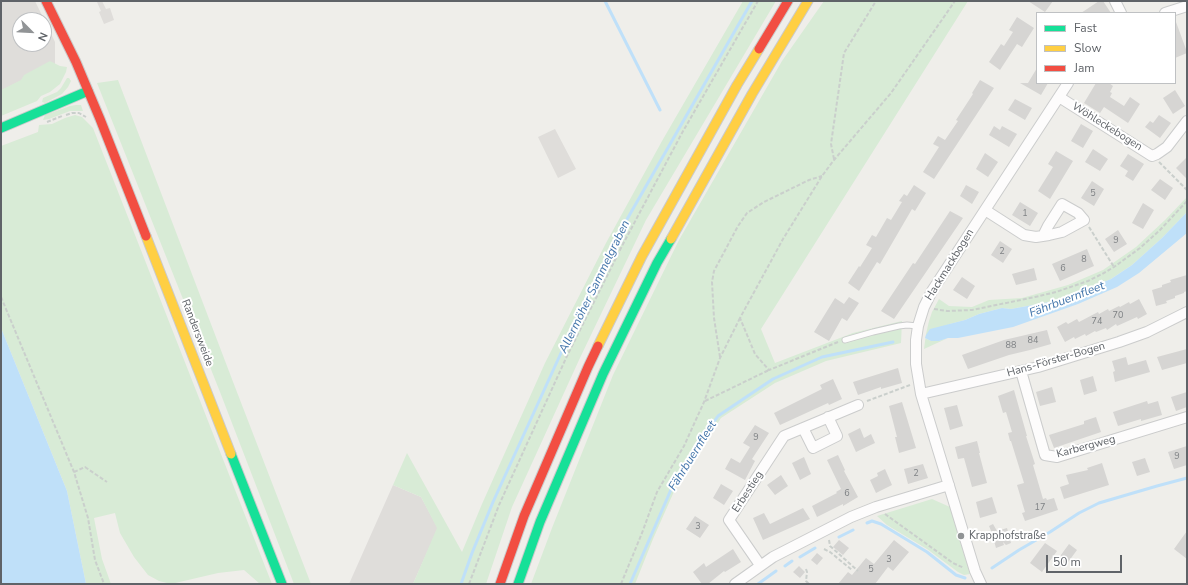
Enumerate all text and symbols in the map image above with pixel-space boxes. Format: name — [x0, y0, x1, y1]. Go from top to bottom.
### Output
north arrow — [12, 12, 52, 52]
legend — [1036, 12, 1176, 84]
text: Fast — [1074, 20, 1097, 36]
text: N — [34, 30, 51, 43]
text: Slow — [1074, 40, 1102, 56]
text: Jam — [1074, 60, 1095, 76]
street label: Wöhleckebogen — [1069, 100, 1145, 154]
house number: 5 — [1090, 189, 1096, 199]
house number: 1 — [1022, 209, 1028, 219]
water label: Allermöher Sammelgraben — [557, 218, 633, 356]
street label: Hackmackbogen — [923, 227, 977, 303]
house number: 9 — [1113, 236, 1119, 246]
house number: 2 — [999, 247, 1005, 257]
house number: 8 — [1081, 255, 1087, 265]
house number: 6 — [1060, 264, 1066, 274]
water label: Fährbuernfleet — [1027, 279, 1107, 321]
street label: Randersweide — [178, 298, 216, 368]
house number: 70 — [1113, 311, 1123, 321]
house number: 74 — [1092, 317, 1102, 327]
house number: 84 — [1028, 336, 1038, 346]
street label: Hans-Förster-Bogen — [1005, 340, 1107, 380]
house number: 88 — [1006, 341, 1016, 351]
water label: Fährbuernfleet — [666, 418, 720, 494]
house number: 9 — [753, 433, 759, 443]
street label: Karbergweg — [1055, 433, 1117, 461]
house number: 9 — [1174, 452, 1180, 462]
street label: Erbestieg — [730, 469, 766, 515]
house number: 2 — [913, 469, 919, 479]
house number: 6 — [844, 489, 850, 499]
house number: 17 — [1035, 503, 1045, 513]
house number: 3 — [695, 522, 701, 532]
place label: Krapphofstraße — [969, 529, 1046, 543]
marker: Krapphofstraße — [956, 531, 966, 541]
scale bar — [1048, 547, 1124, 573]
text: 50 m — [1053, 554, 1081, 570]
house number: 3 — [886, 555, 892, 565]
house number: 5 — [868, 565, 874, 575]

